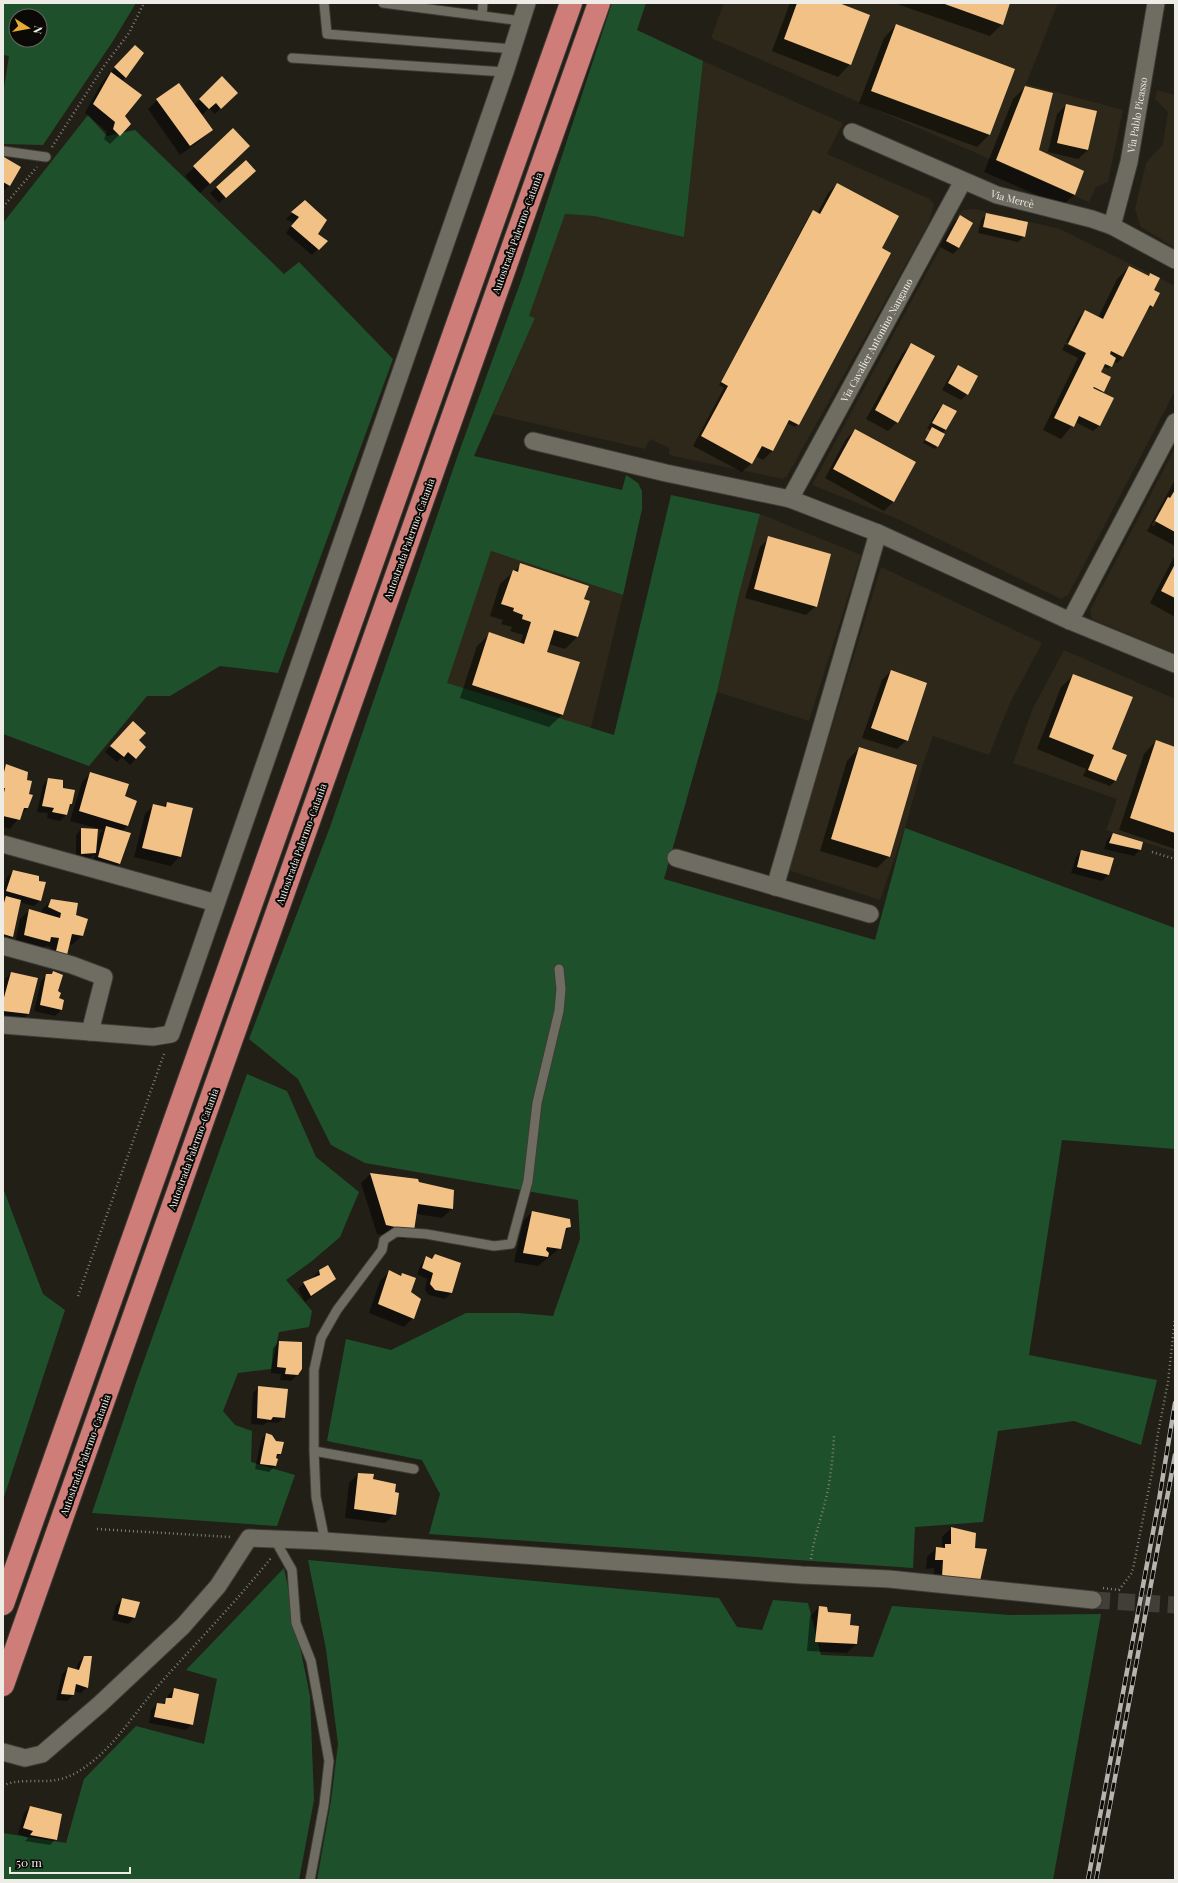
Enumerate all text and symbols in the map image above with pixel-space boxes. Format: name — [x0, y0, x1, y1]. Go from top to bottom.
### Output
north arrow — [8, 8, 48, 48]
text: N — [30, 25, 46, 35]
street label: Via Pablo Picasso — [1124, 76, 1150, 155]
street label: Autostrada Palermo-Catania — [488, 170, 545, 297]
street label: Via Mercè — [988, 186, 1036, 211]
street label: Via Cavalier Antonino Nangano — [837, 275, 916, 405]
street label: Autostrada Palermo-Catania — [380, 476, 437, 603]
street label: Autostrada Palermo-Catania — [272, 781, 329, 908]
street label: Autostrada Palermo-Catania — [164, 1086, 221, 1213]
street label: Autostrada Palermo-Catania — [56, 1392, 113, 1519]
scale bar — [10, 1849, 130, 1875]
text: 50 m — [16, 1854, 42, 1870]

